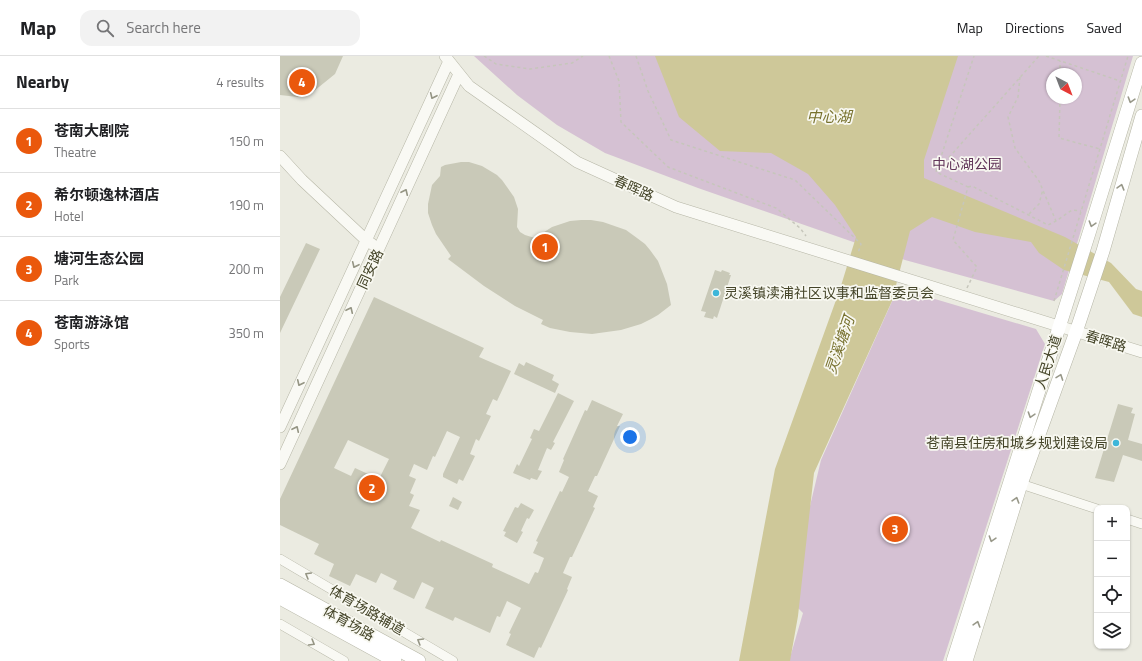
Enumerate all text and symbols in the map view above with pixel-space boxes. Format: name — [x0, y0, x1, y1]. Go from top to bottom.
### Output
search box — [80, 10, 360, 46]
text: Map — [20, 13, 56, 42]
text: Search here — [126, 16, 201, 39]
icon: search — [94, 17, 116, 39]
text: Map — [957, 17, 983, 38]
text: Directions — [1005, 17, 1064, 38]
text: Saved — [1086, 17, 1122, 38]
pin: 4 — [289, 67, 315, 97]
north arrow — [1046, 68, 1082, 104]
text: Nearby — [16, 69, 69, 95]
text: 4 results — [216, 72, 264, 92]
one-way arrow — [430, 92, 438, 99]
one-way arrow — [1127, 96, 1135, 103]
water label: 中心湖 — [806, 105, 853, 128]
text: 苍南大剧院 — [54, 119, 129, 142]
text: 1 — [25, 131, 33, 151]
text: 150 m — [228, 131, 264, 151]
text: Theatre — [54, 142, 96, 162]
park label: 中心湖公园 — [932, 153, 1002, 174]
street label: 春晖路 — [611, 169, 658, 206]
text: 希尔顿逸林酒店 — [54, 183, 159, 206]
one-way arrow — [1116, 184, 1125, 191]
one-way arrow — [400, 189, 408, 197]
text: 2 — [25, 195, 33, 215]
text: 190 m — [228, 195, 264, 215]
text: Hotel — [54, 206, 84, 226]
one-way arrow — [1088, 220, 1097, 227]
pin: 1 — [532, 232, 558, 262]
street label: 同安路 — [351, 245, 388, 292]
text: 塘河生态公园 — [54, 247, 144, 270]
text: 3 — [25, 259, 33, 279]
text: 200 m — [228, 259, 264, 279]
one-way arrow — [352, 261, 360, 268]
text: Park — [54, 270, 79, 290]
place label: 灵溪镇渎浦社区议事和监督委员会 — [724, 282, 934, 303]
marker: 灵溪镇渎浦社区议事和监督委员会 — [711, 288, 721, 298]
one-way arrow — [346, 307, 354, 314]
water label: 灵溪塘河 — [819, 310, 861, 377]
text: 苍南游泳馆 — [54, 311, 129, 334]
text: 4 — [25, 323, 33, 343]
text: 350 m — [228, 323, 264, 343]
street label: 春晖路 — [1083, 324, 1129, 357]
street label: 人民大道 — [1029, 332, 1066, 392]
text: Sports — [54, 334, 90, 354]
one-way arrow — [1055, 374, 1063, 381]
one-way arrow — [297, 379, 305, 386]
one-way arrow — [1027, 411, 1036, 418]
one-way arrow — [291, 425, 299, 433]
your location — [620, 427, 640, 447]
place label: 苍南县住房和城乡规划建设局 — [926, 432, 1108, 453]
marker: 苍南县住房和城乡规划建设局 — [1111, 438, 1121, 448]
pin: 2 — [359, 473, 385, 503]
one-way arrow — [1011, 496, 1020, 503]
map controls — [1094, 505, 1130, 649]
button: + — [1094, 505, 1130, 541]
pin: 3 — [882, 514, 908, 544]
one-way arrow — [988, 535, 997, 542]
button: − — [1094, 541, 1130, 577]
one-way arrow — [304, 573, 312, 580]
button: locate — [1094, 577, 1130, 613]
street label: 体育场路辅道 — [326, 582, 408, 638]
street label: 体育场路 — [320, 602, 378, 644]
button: layers — [1094, 613, 1130, 649]
one-way arrow — [972, 620, 981, 627]
one-way arrow — [308, 638, 315, 645]
one-way arrow — [417, 638, 424, 646]

